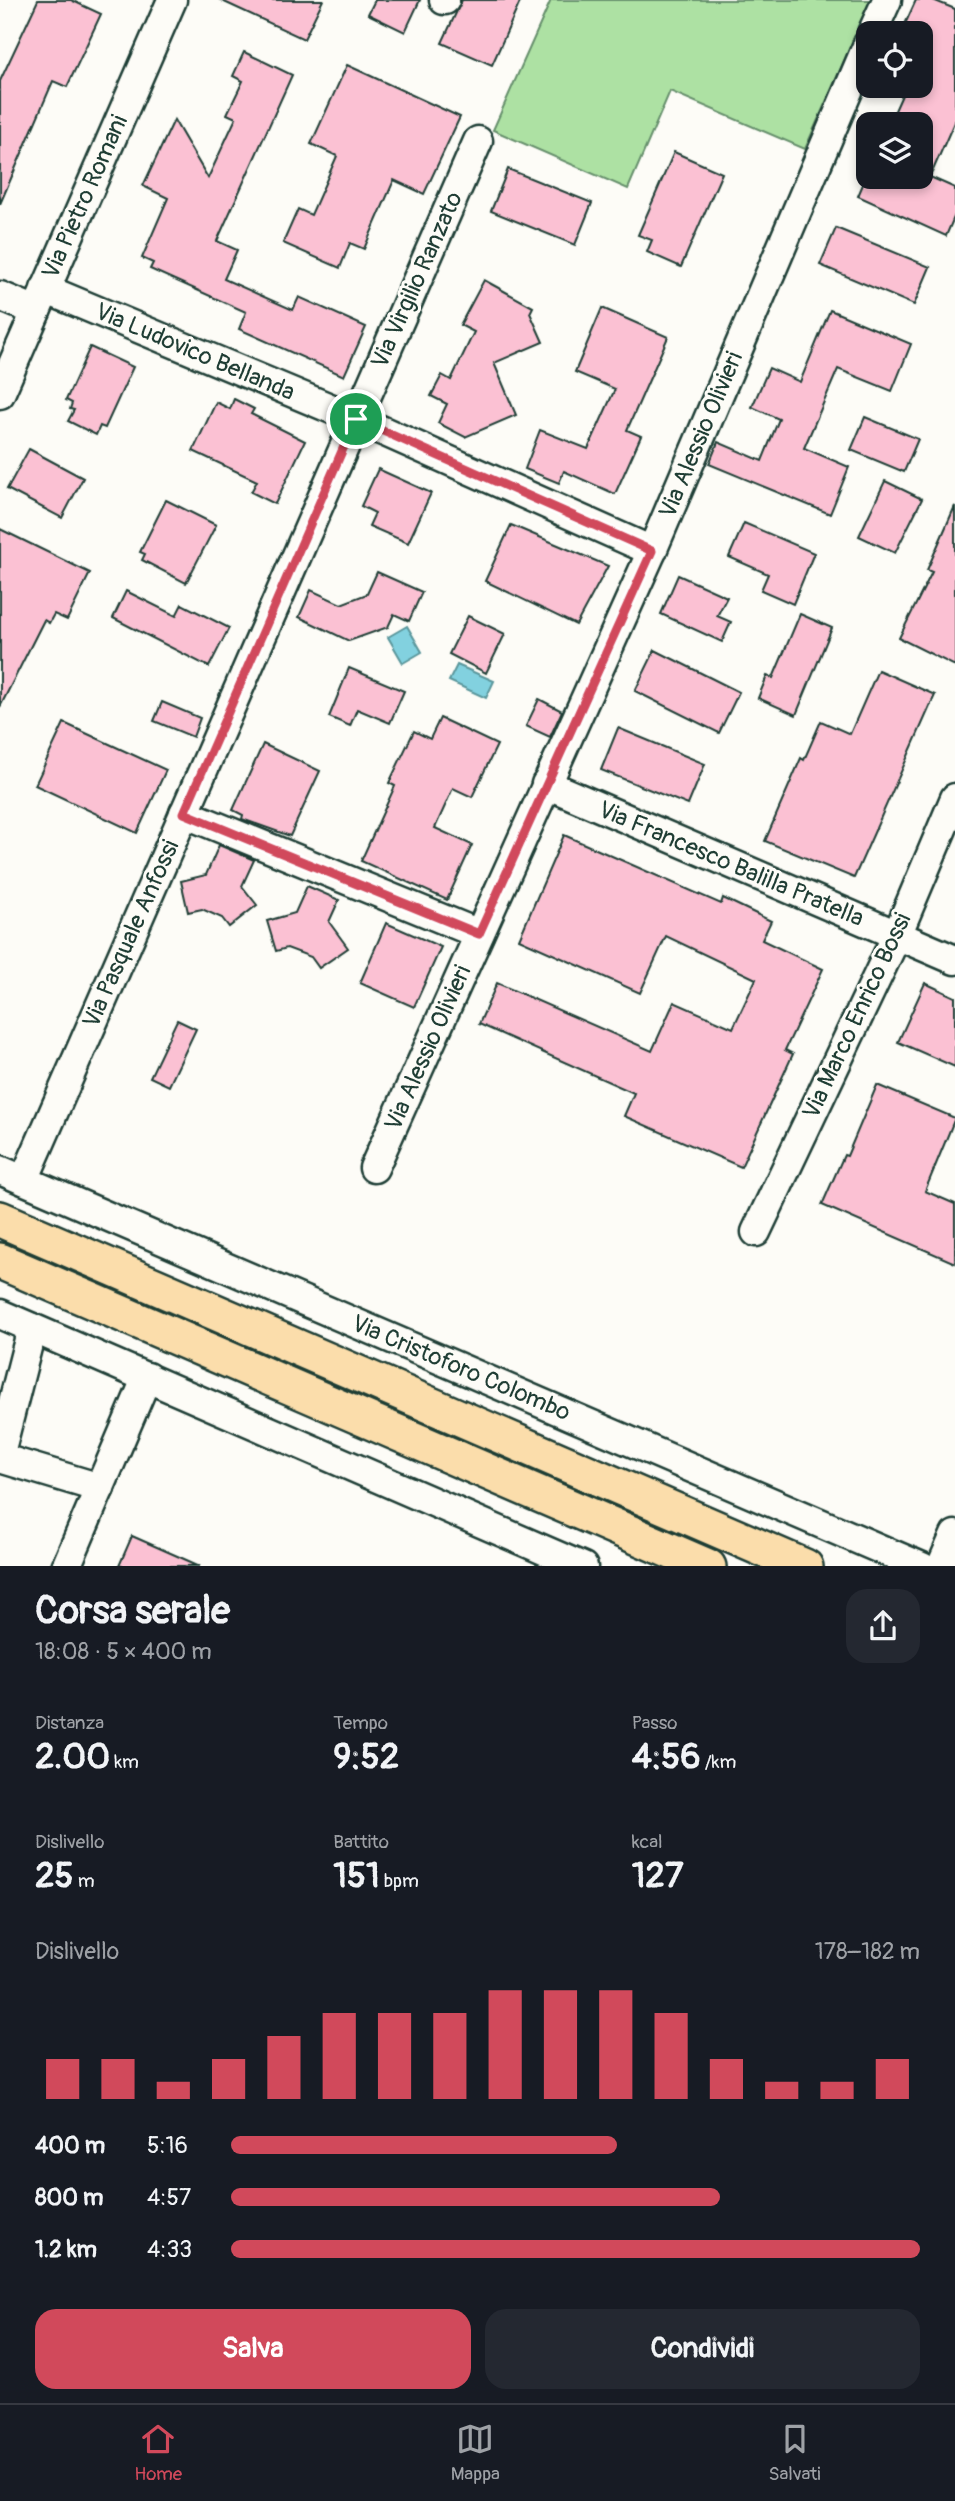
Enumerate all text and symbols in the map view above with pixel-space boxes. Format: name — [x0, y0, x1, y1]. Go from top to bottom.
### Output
map controls — [856, 21, 933, 189]
button: locate — [856, 21, 933, 98]
street label: Via Pietro Romani — [36, 111, 134, 283]
button: layers — [856, 112, 933, 189]
street label: Via Virgilio Ranzato — [365, 187, 469, 373]
street label: Via Ludovico Bellanda — [91, 297, 299, 407]
street label: Via Alessio Olivieri — [653, 348, 749, 522]
pin — [326, 389, 386, 449]
icon: arrive — [337, 400, 375, 438]
street label: Via Francesco Balilla Pratella — [594, 795, 868, 933]
street label: Via Pasquale Anfossi — [77, 836, 185, 1032]
street label: Via Marco Enrico Bossi — [797, 908, 917, 1124]
street label: Via Alessio Olivieri — [379, 961, 477, 1135]
street label: Via Cristoforo Colombo — [347, 1309, 575, 1427]
text: Corsa serale — [35, 1587, 230, 1635]
button: share — [846, 1589, 920, 1663]
text: 18:08 · 5 × 400 m — [35, 1637, 212, 1666]
text: Distanza — [35, 1711, 104, 1735]
text: Tempo — [333, 1711, 388, 1735]
text: Passo — [632, 1711, 677, 1735]
text: 2.00 — [35, 1735, 110, 1779]
text: 9:52 — [333, 1735, 399, 1779]
text: 4:56 — [632, 1735, 701, 1779]
text: km — [110, 1750, 139, 1774]
text: /km — [701, 1750, 736, 1774]
text: Dislivello — [35, 1830, 104, 1854]
text: Battito — [333, 1830, 389, 1854]
text: kcal — [632, 1830, 663, 1854]
text: 25 — [35, 1854, 74, 1898]
text: 151 — [333, 1854, 380, 1898]
text: 127 — [632, 1854, 683, 1898]
text: m — [74, 1869, 95, 1893]
text: bpm — [380, 1869, 419, 1893]
text: Dislivello — [35, 1937, 119, 1966]
text: 178–182 m — [815, 1937, 920, 1966]
text: 400 m — [35, 2131, 105, 2160]
text: 5:16 — [147, 2131, 188, 2160]
text: 800 m — [35, 2183, 103, 2212]
text: 4:57 — [147, 2183, 191, 2212]
text: 1.2 km — [35, 2235, 97, 2264]
text: 4:33 — [147, 2235, 192, 2264]
button: Salva — [35, 2309, 471, 2389]
button: Condividi — [485, 2309, 920, 2389]
tab: Home — [134, 2420, 182, 2486]
tab: Mappa — [451, 2420, 500, 2486]
tab: Salvati — [768, 2420, 821, 2486]

